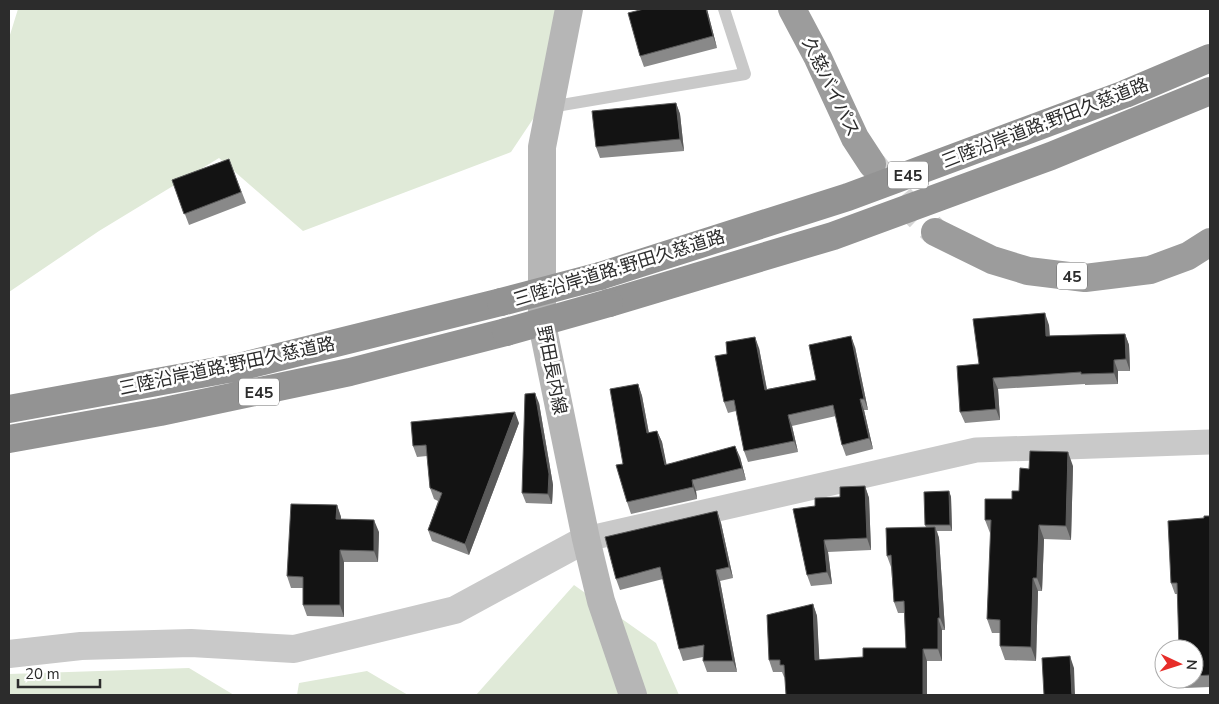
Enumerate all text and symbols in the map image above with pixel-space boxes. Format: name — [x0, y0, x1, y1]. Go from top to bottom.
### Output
street label: 久慈バイパス — [797, 33, 865, 141]
street label: 三陸沿岸道路;野田久慈道路 — [938, 72, 1152, 174]
road number: E45 — [888, 162, 928, 188]
street label: 三陸沿岸道路;野田久慈道路 — [510, 224, 728, 312]
road number: 45 — [1057, 262, 1087, 290]
street label: 野田長内線 — [532, 324, 572, 416]
street label: 三陸沿岸道路;野田久慈道路 — [117, 331, 337, 401]
road number: E45 — [239, 378, 279, 406]
north arrow — [1154, 639, 1204, 689]
scale bar — [18, 656, 100, 688]
text: N — [1182, 659, 1201, 671]
text: 20 m — [25, 664, 60, 684]

